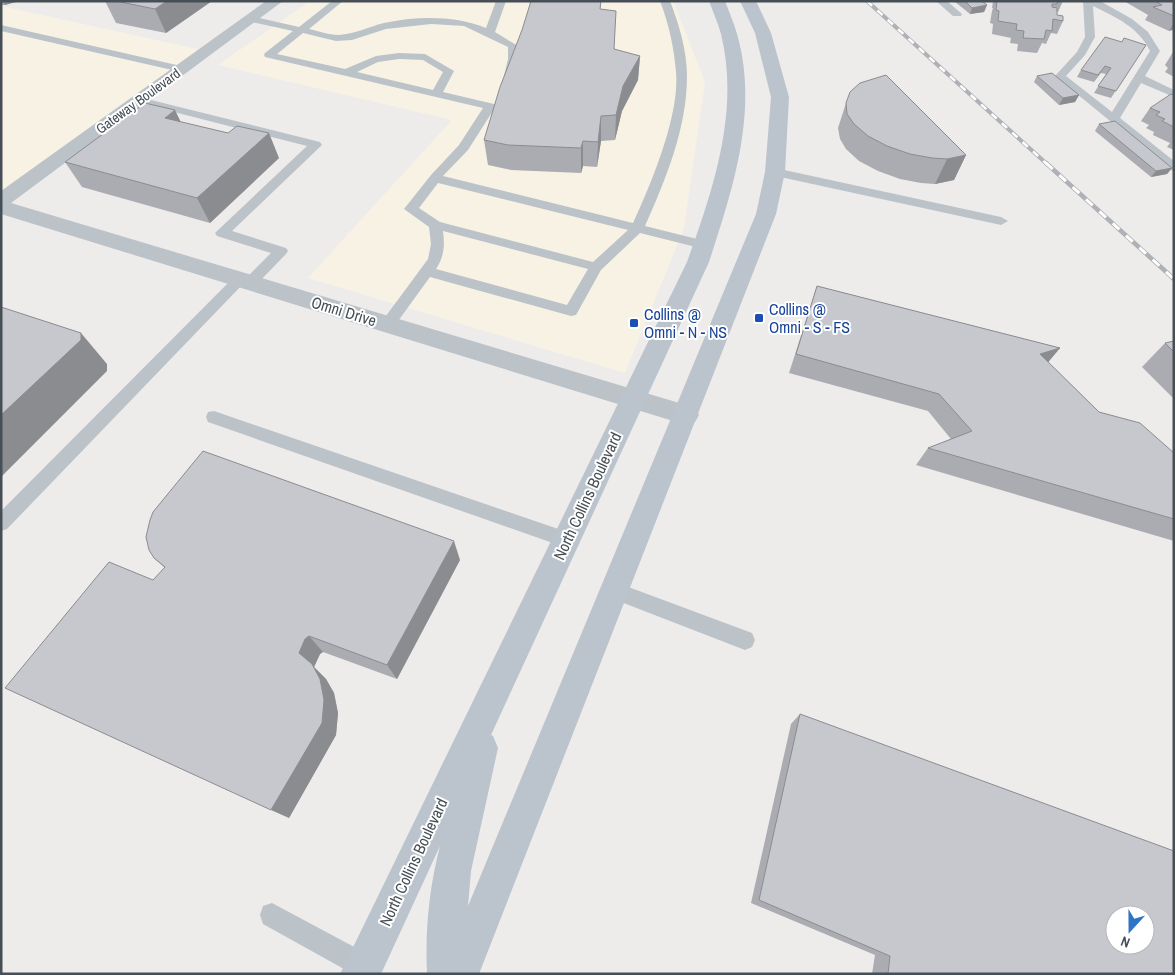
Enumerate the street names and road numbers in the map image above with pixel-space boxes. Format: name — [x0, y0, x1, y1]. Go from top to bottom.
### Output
street label: Gateway Boulevard — [92, 64, 184, 138]
street label: Omni Drive — [309, 291, 379, 331]
street label: North Collins Boulevard — [548, 429, 626, 563]
street label: North Collins Boulevard — [374, 795, 452, 929]

